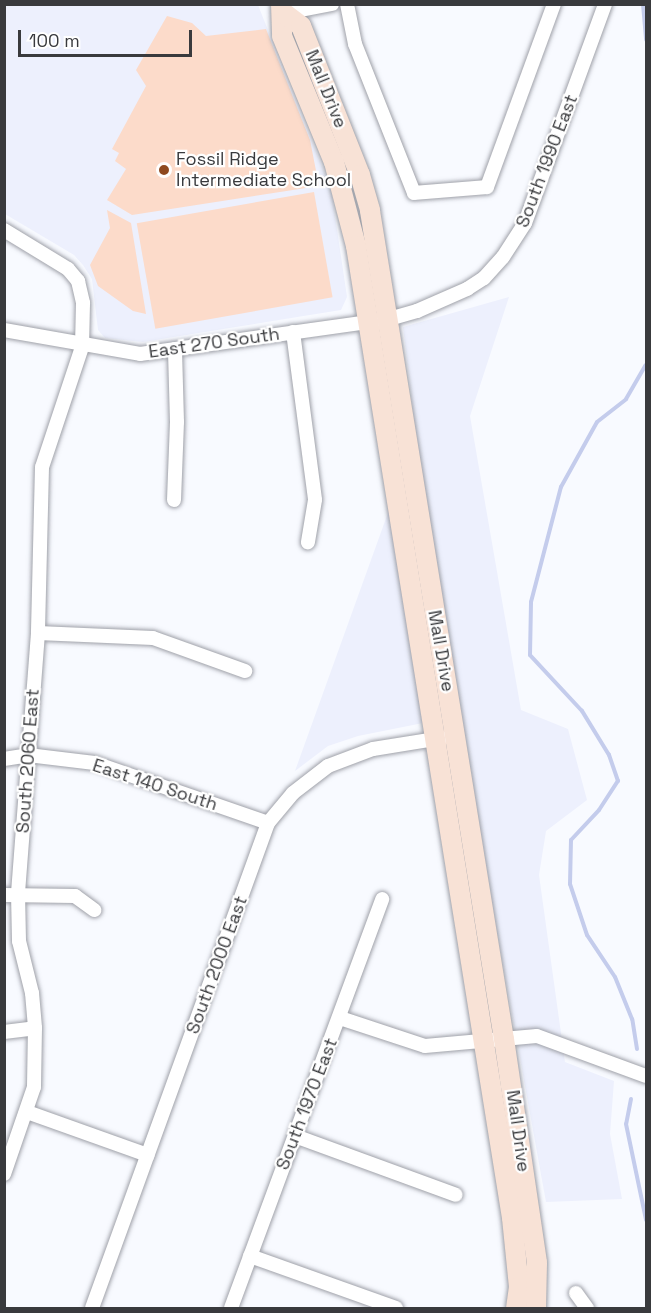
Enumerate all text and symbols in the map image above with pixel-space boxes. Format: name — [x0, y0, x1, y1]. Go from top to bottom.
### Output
scale bar — [21, 18, 195, 56]
text: 100 m — [29, 29, 80, 52]
street label: Mall Drive — [301, 47, 351, 131]
street label: South 1990 East — [512, 91, 582, 231]
place label: Fossil Ridge Intermediate School — [176, 149, 351, 192]
marker: Fossil Ridge Intermediate School — [157, 163, 171, 177]
street label: East 270 South — [147, 323, 281, 363]
street label: Mall Drive — [423, 609, 459, 693]
street label: South 2060 East — [12, 688, 44, 834]
street label: East 140 South — [90, 755, 220, 815]
street label: South 2000 East — [182, 893, 252, 1037]
street label: South 1970 East — [272, 1035, 342, 1173]
street label: Mall Drive — [502, 1089, 534, 1173]

